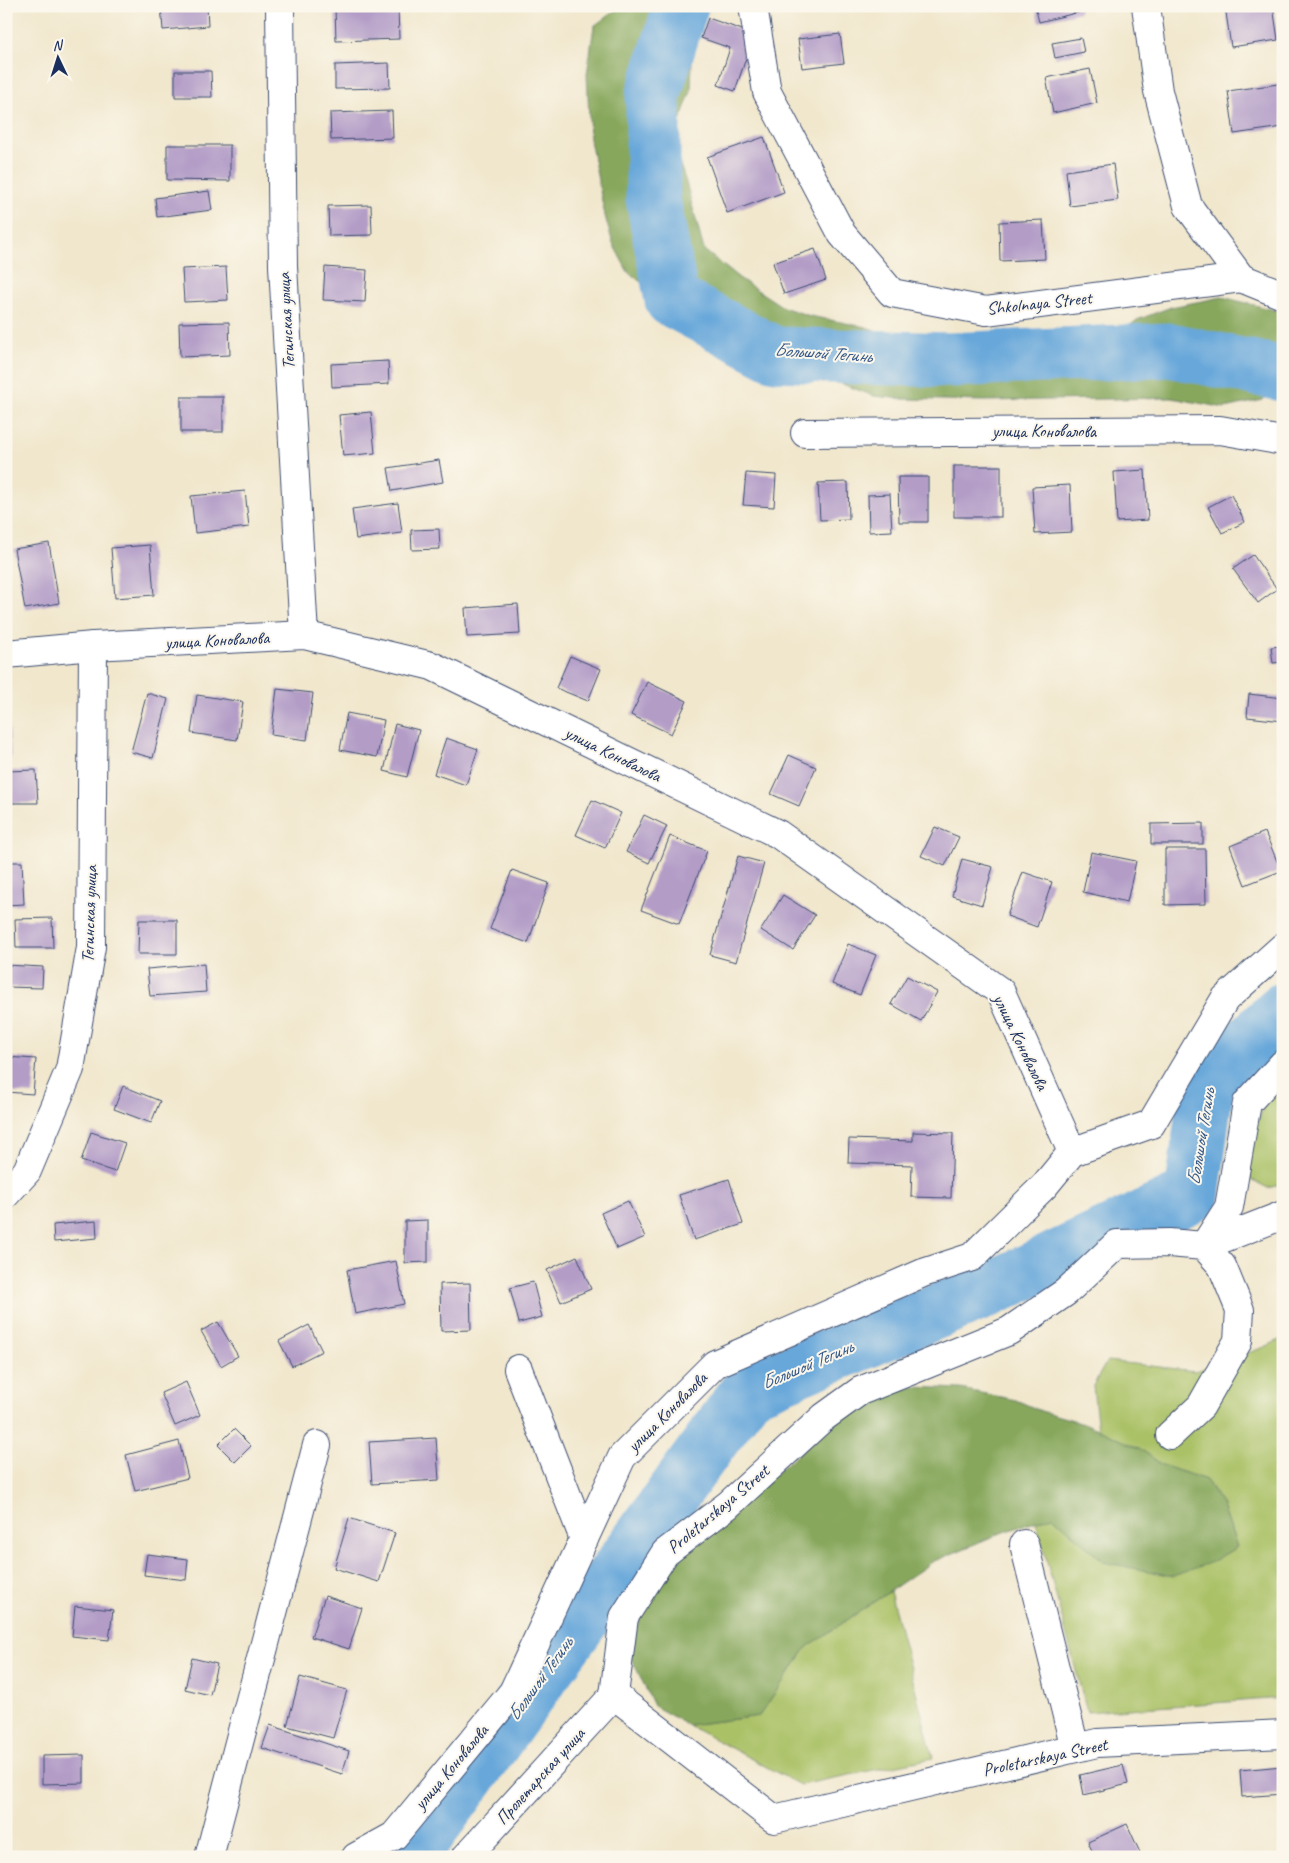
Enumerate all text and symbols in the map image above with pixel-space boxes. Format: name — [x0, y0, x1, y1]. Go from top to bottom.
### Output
north arrow — [32, 32, 82, 82]
text: N — [52, 37, 64, 54]
street label: Тегинская улица — [272, 271, 300, 370]
street label: Shkolnaya Street — [985, 286, 1095, 319]
water label: Большой Тегинь — [774, 338, 875, 369]
street label: улица Коновалова — [991, 420, 1098, 442]
street label: улица Коновалова — [163, 626, 271, 654]
street label: улица Коновалова — [560, 721, 666, 788]
street label: Тегинская улица — [76, 864, 102, 963]
street label: улица Коновалова — [988, 989, 1055, 1095]
water label: Большой Тегинь — [1182, 1085, 1221, 1187]
water label: Большой Тегинь — [757, 1334, 858, 1395]
street label: улица Коновалова — [622, 1366, 713, 1457]
street label: Proletarskaya Street — [662, 1459, 775, 1558]
water label: Большой Тегинь — [502, 1631, 580, 1725]
street label: улица Коновалова — [408, 1719, 494, 1815]
street label: Пролетарская улица — [491, 1722, 591, 1829]
street label: Proletarskaya Street — [981, 1733, 1111, 1781]

